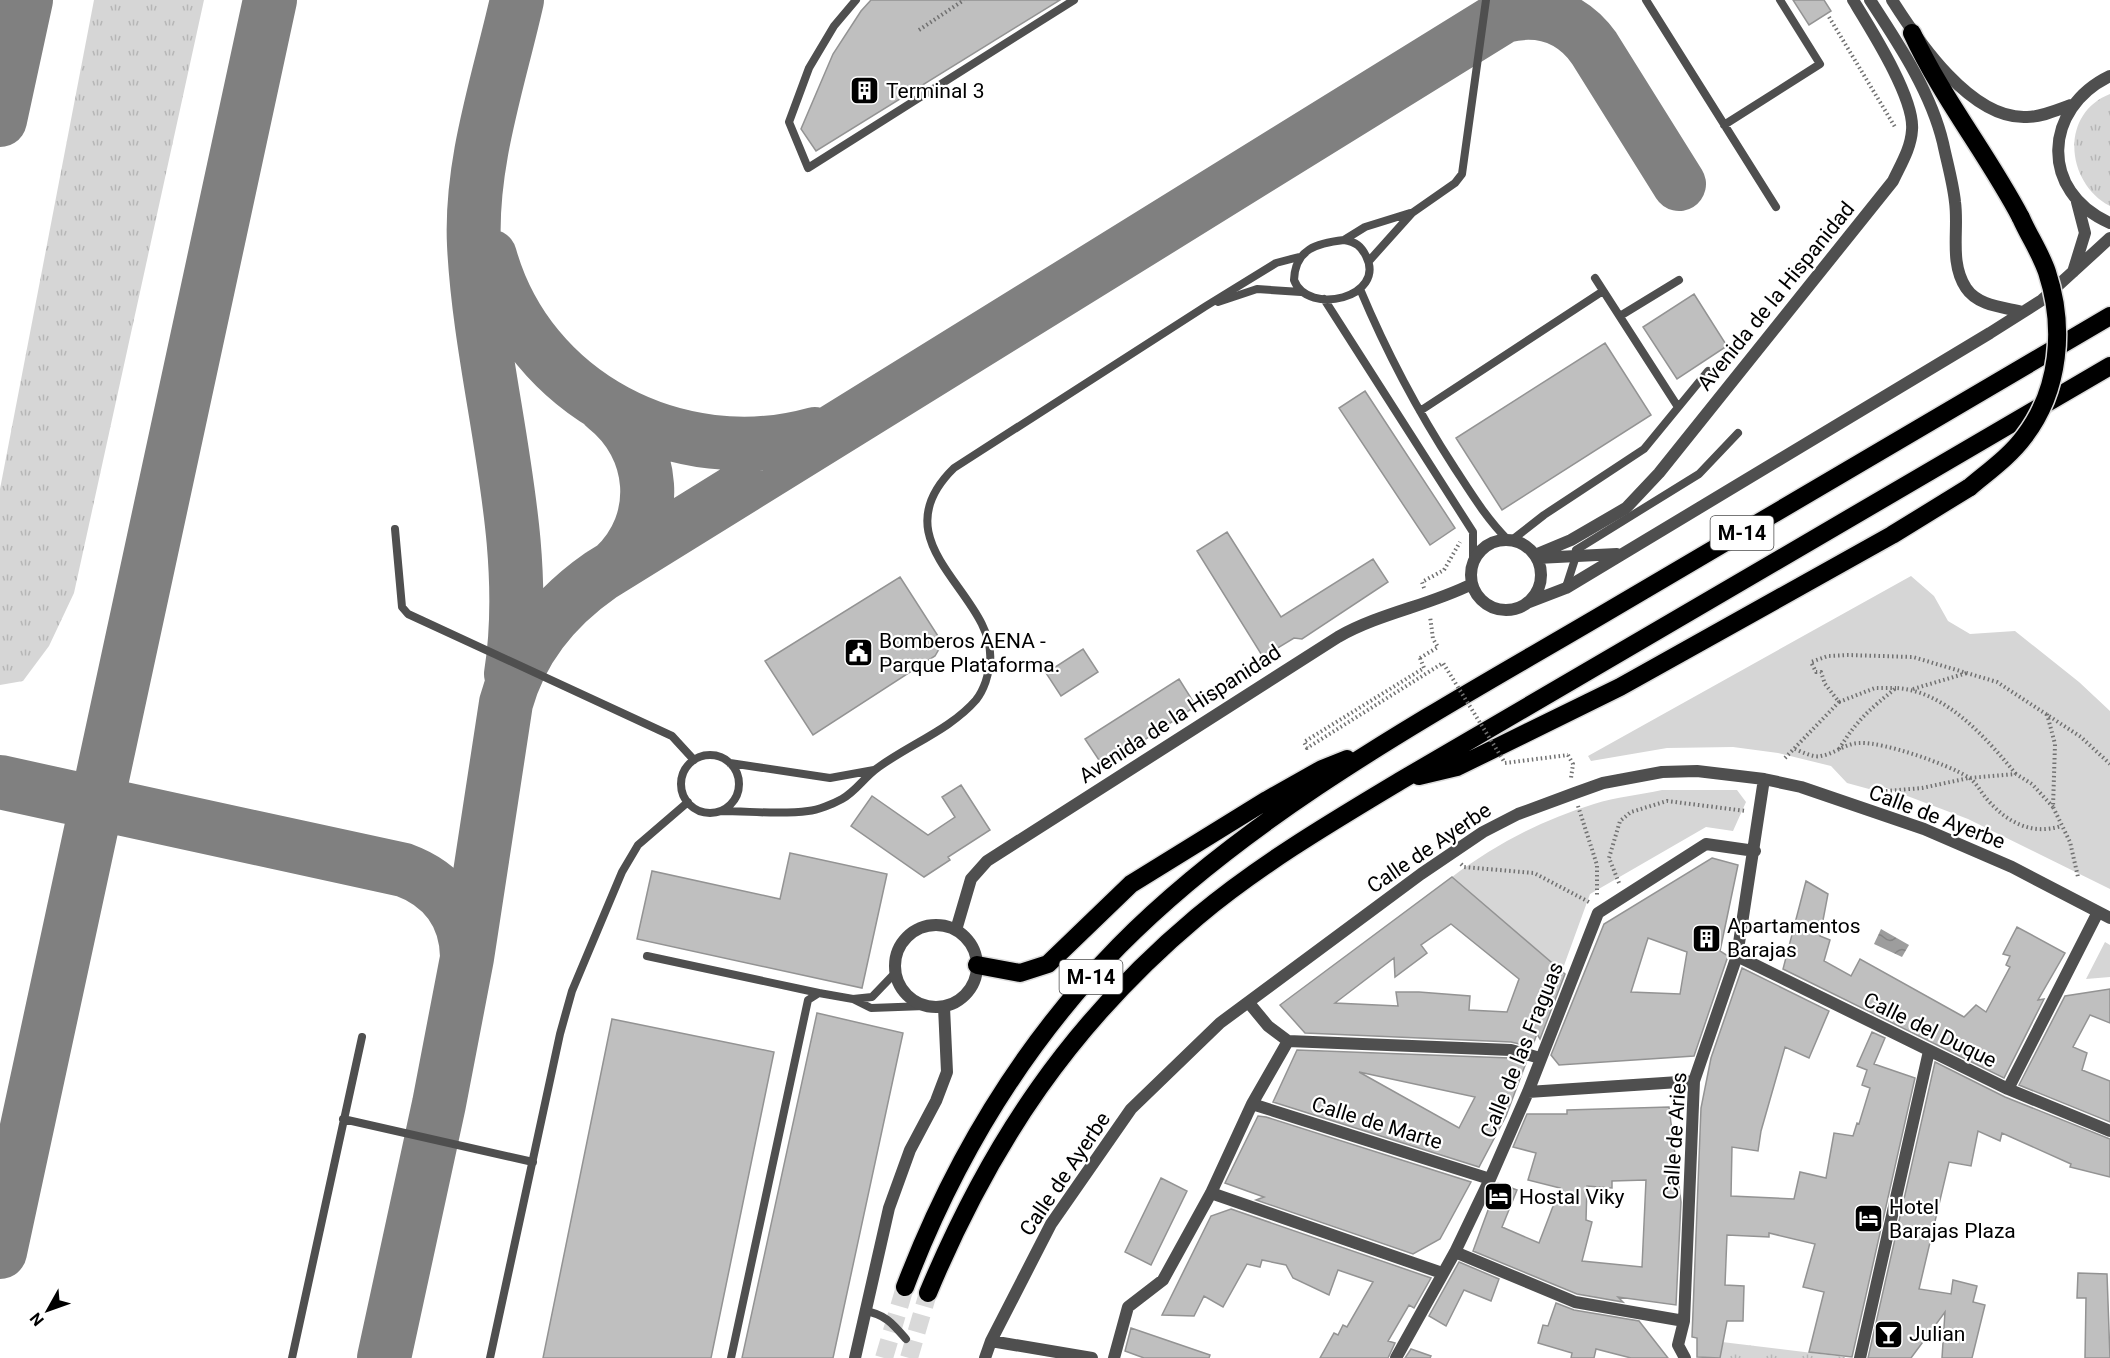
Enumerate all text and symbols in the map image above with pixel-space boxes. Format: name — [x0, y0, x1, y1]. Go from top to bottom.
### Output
building icon: Terminal 3 — [849, 75, 881, 107]
place label: Terminal 3 — [886, 79, 984, 103]
street label: Avenida de la Hispanidad — [1693, 197, 1859, 395]
road number: M-14 — [1710, 516, 1774, 550]
place label: Bomberos AENA - Parque Plataforma. — [879, 629, 1060, 677]
public building icon: Bomberos AENA - Parque Plataforma. — [842, 637, 874, 669]
street label: Avenida de la Hispanidad — [1075, 640, 1285, 788]
street label: Calle de Ayerbe — [1865, 780, 2009, 854]
street label: Calle de Ayerbe — [1363, 798, 1495, 898]
place label: Apartamentos Barajas — [1727, 914, 1860, 962]
building icon: Apartamentos Barajas — [1690, 922, 1722, 954]
street label: Calle de las Fraguas — [1476, 959, 1568, 1141]
road number: M-14 — [1060, 960, 1122, 994]
street label: Calle del Duque — [1860, 987, 2000, 1073]
street label: Calle de Aries — [1659, 1071, 1691, 1201]
street label: Calle de Marte — [1309, 1092, 1445, 1154]
street label: Calle de Ayerbe — [1015, 1108, 1115, 1240]
hotel icon: Hostal Viky — [1482, 1181, 1514, 1213]
place label: Hostal Viky — [1519, 1185, 1625, 1209]
place label: Hotel Barajas Plaza — [1889, 1195, 2016, 1243]
hotel icon: Hotel Barajas Plaza — [1852, 1203, 1884, 1235]
north arrow — [18, 1280, 78, 1340]
text: N — [26, 1309, 48, 1330]
bar icon: Julian — [1872, 1318, 1904, 1350]
place label: Julian — [1909, 1322, 1965, 1346]

